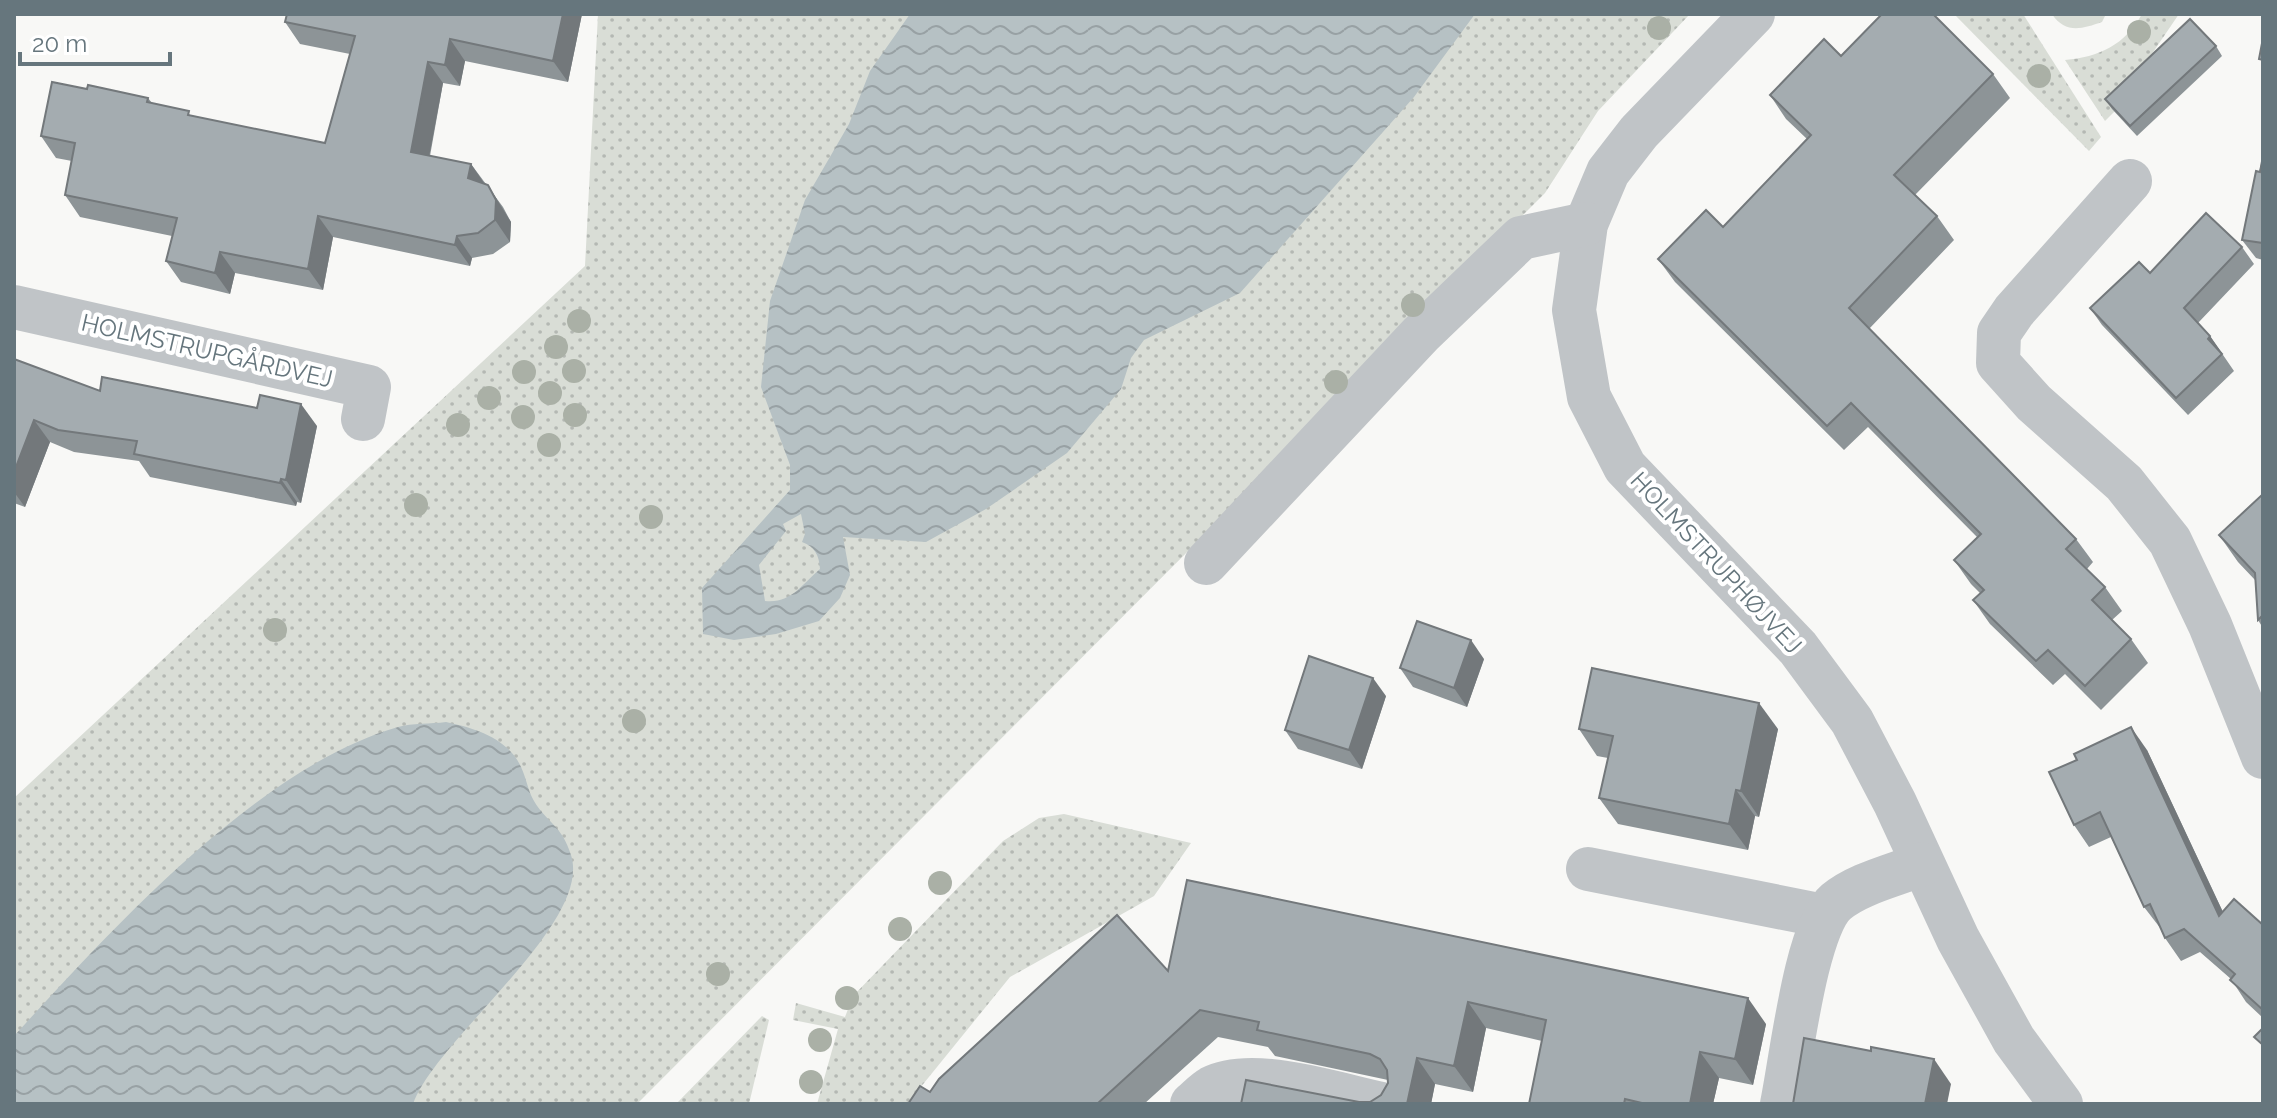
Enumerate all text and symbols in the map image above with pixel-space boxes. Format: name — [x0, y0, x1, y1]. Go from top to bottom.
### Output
scale bar — [20, 16, 170, 66]
text: 20 m — [32, 29, 87, 58]
street label: HOLMSTRUPGÅRDVEJ — [79, 308, 335, 394]
street label: HOLMSTRUPHØJVEJ — [1625, 466, 1808, 659]

